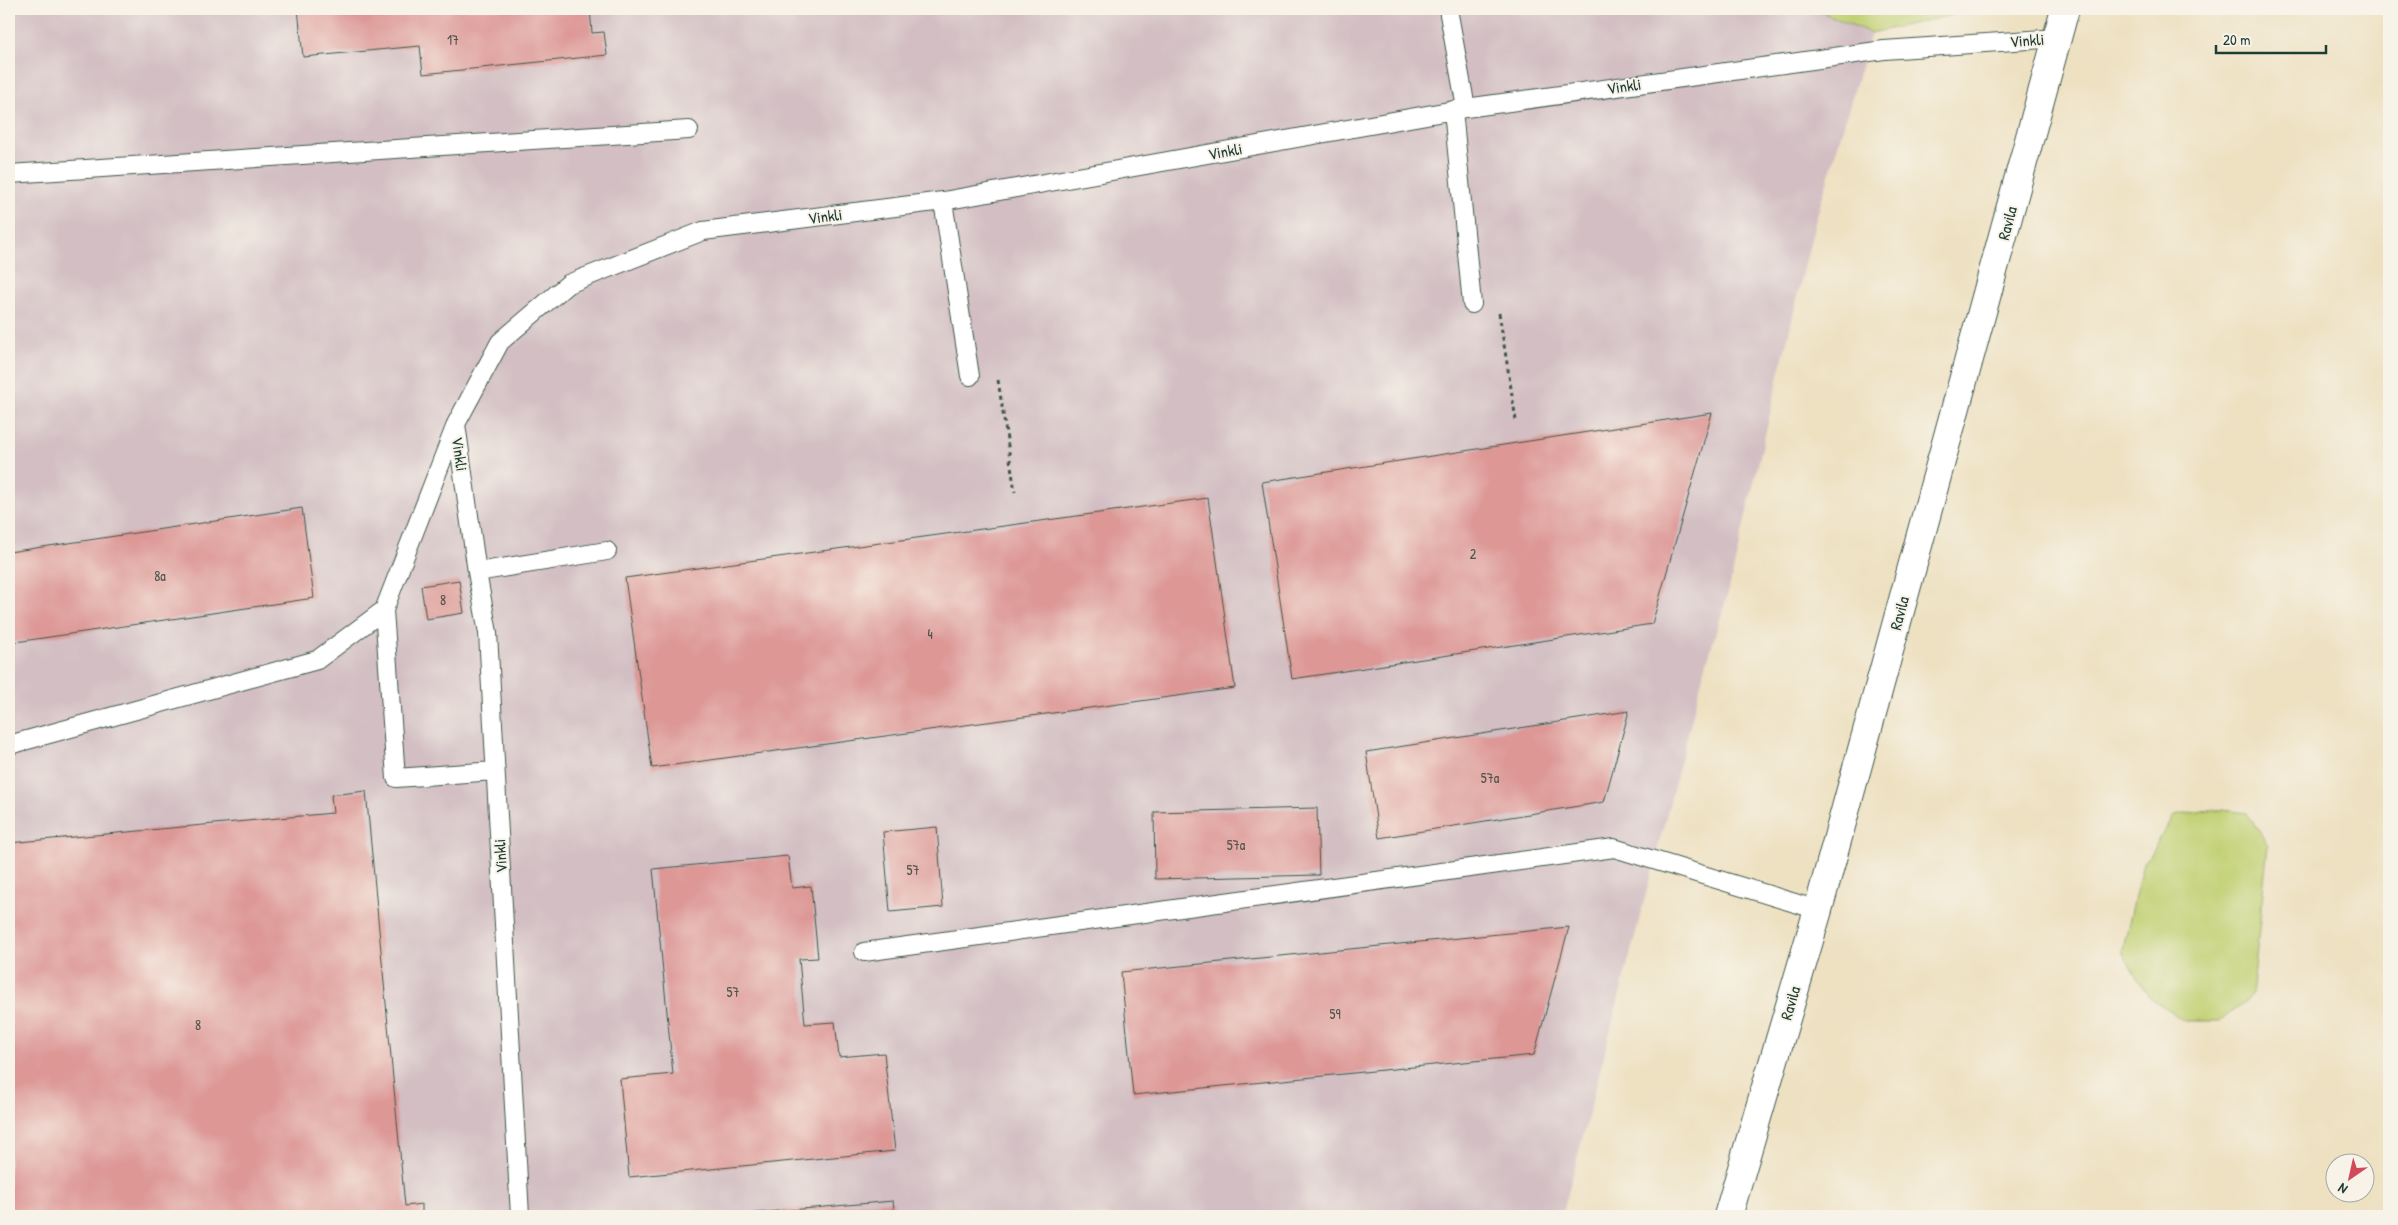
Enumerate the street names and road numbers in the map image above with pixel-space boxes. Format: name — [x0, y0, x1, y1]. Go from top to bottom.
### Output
street label: Vinkli — [2009, 28, 2045, 52]
street label: Vinkli — [1605, 73, 1643, 99]
street label: Vinkli — [1206, 137, 1244, 165]
street label: Vinkli — [807, 203, 843, 229]
street label: Ravila — [1992, 204, 2022, 242]
street label: Vinkli — [447, 435, 473, 473]
street label: Ravila — [1884, 594, 1914, 632]
street label: Vinkli — [488, 838, 512, 874]
street label: Ravila — [1775, 984, 1805, 1022]

